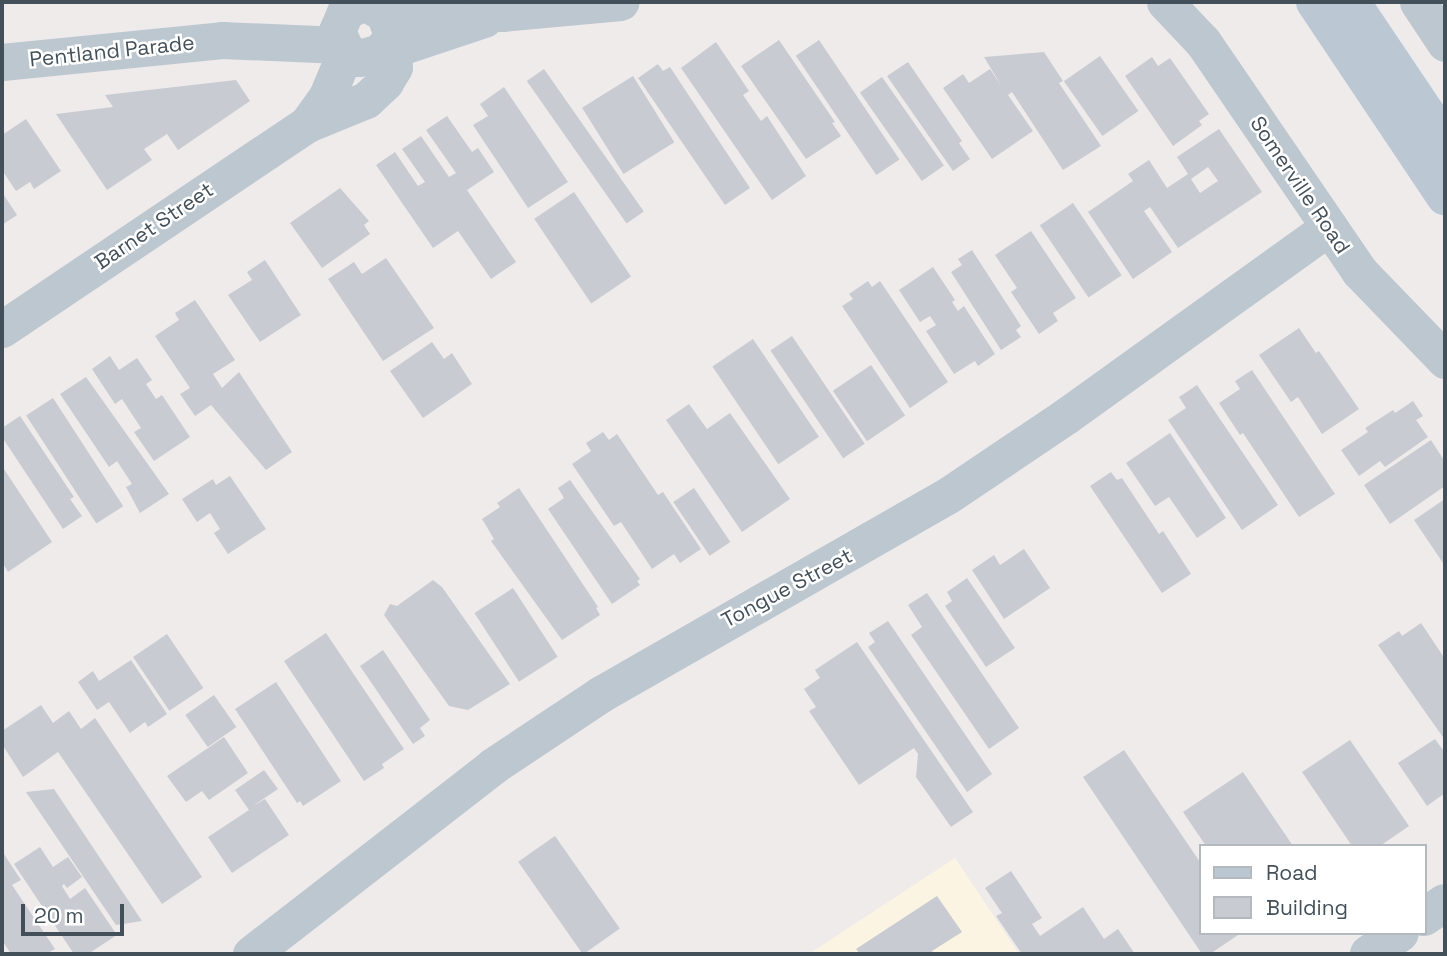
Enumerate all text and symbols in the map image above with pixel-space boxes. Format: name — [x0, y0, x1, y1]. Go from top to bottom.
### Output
street label: Pentland Parade — [28, 30, 196, 72]
street label: Somerville Road — [1245, 111, 1355, 259]
street label: Barnet Street — [90, 177, 218, 275]
street label: Tongue Street — [717, 543, 857, 633]
legend — [1198, 844, 1426, 935]
text: Road — [1266, 859, 1318, 886]
scale bar — [24, 890, 128, 934]
text: Building — [1266, 894, 1348, 921]
text: 20 m — [34, 902, 84, 929]

